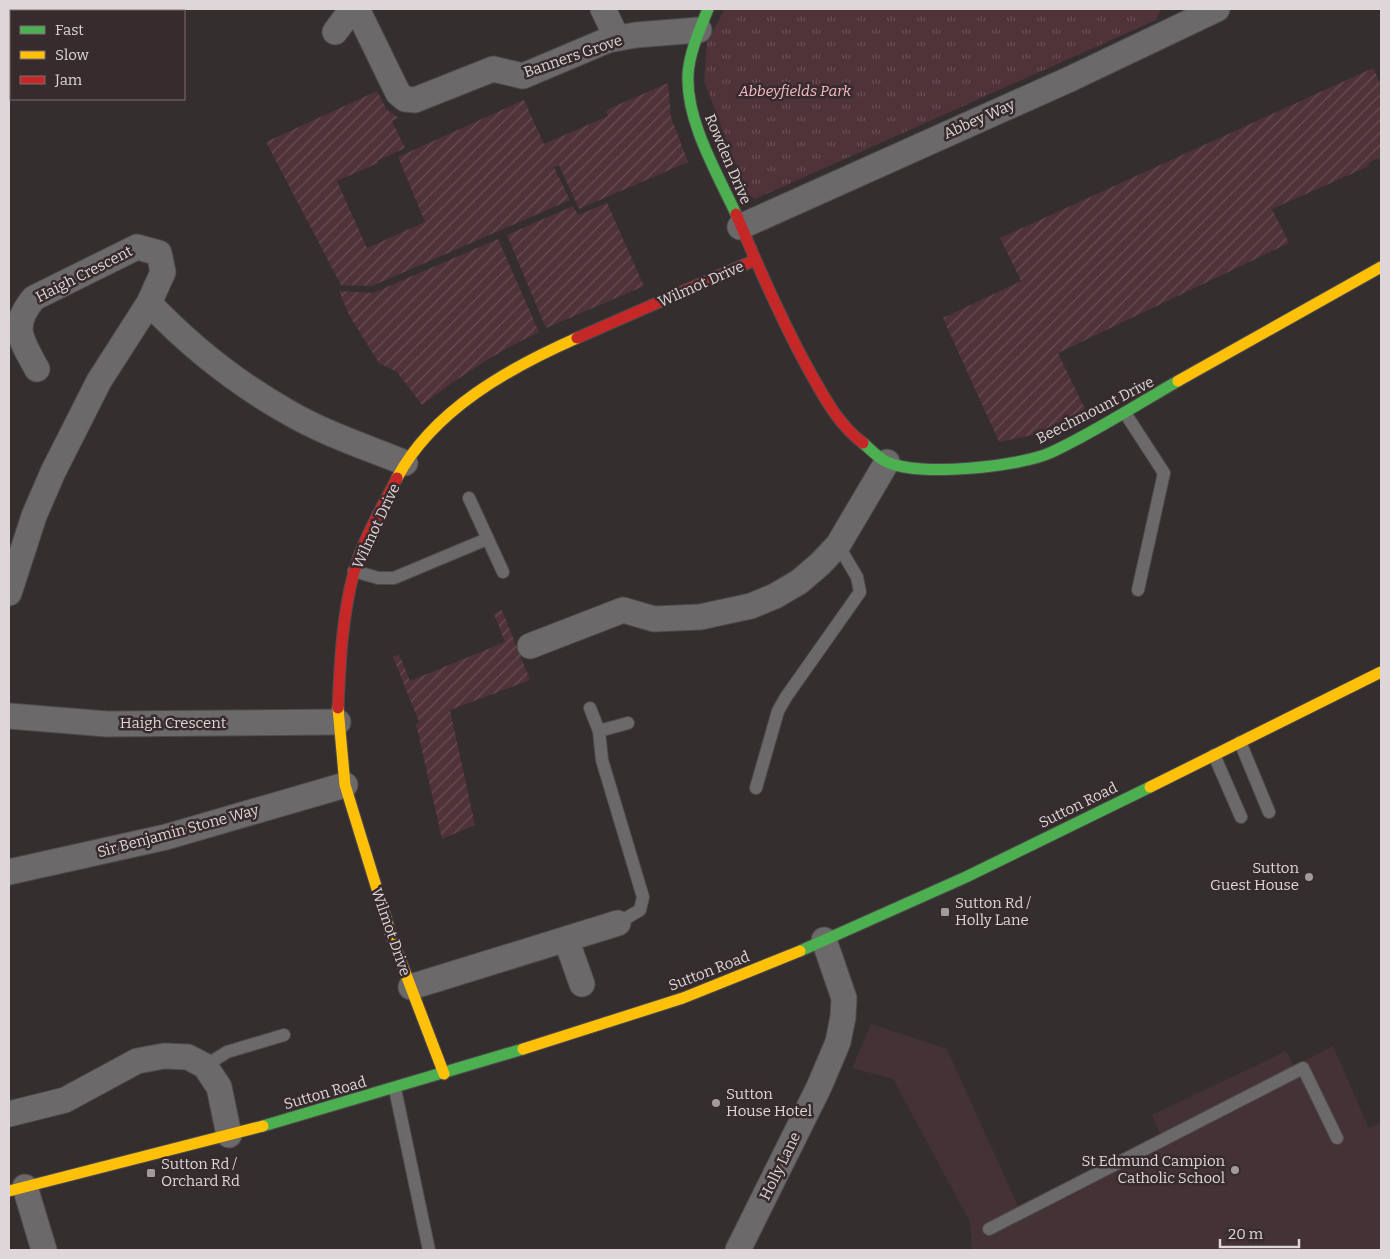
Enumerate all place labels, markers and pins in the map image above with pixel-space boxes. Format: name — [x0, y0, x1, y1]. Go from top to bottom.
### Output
place label: Sutton Guest House — [1210, 859, 1299, 894]
marker: Sutton Guest House — [1303, 871, 1315, 883]
place label: Sutton Rd / Holly Lane — [955, 894, 1031, 929]
marker: Sutton Rd / Holly Lane — [939, 906, 951, 918]
place label: Sutton House Hotel — [726, 1085, 812, 1120]
marker: Sutton House Hotel — [710, 1097, 722, 1109]
place label: St Edmund Campion Catholic School — [1081, 1152, 1226, 1187]
place label: Sutton Rd / Orchard Rd — [161, 1155, 240, 1190]
marker: St Edmund Campion Catholic School — [1229, 1164, 1241, 1176]
marker: Sutton Rd / Orchard Rd — [145, 1167, 157, 1179]

